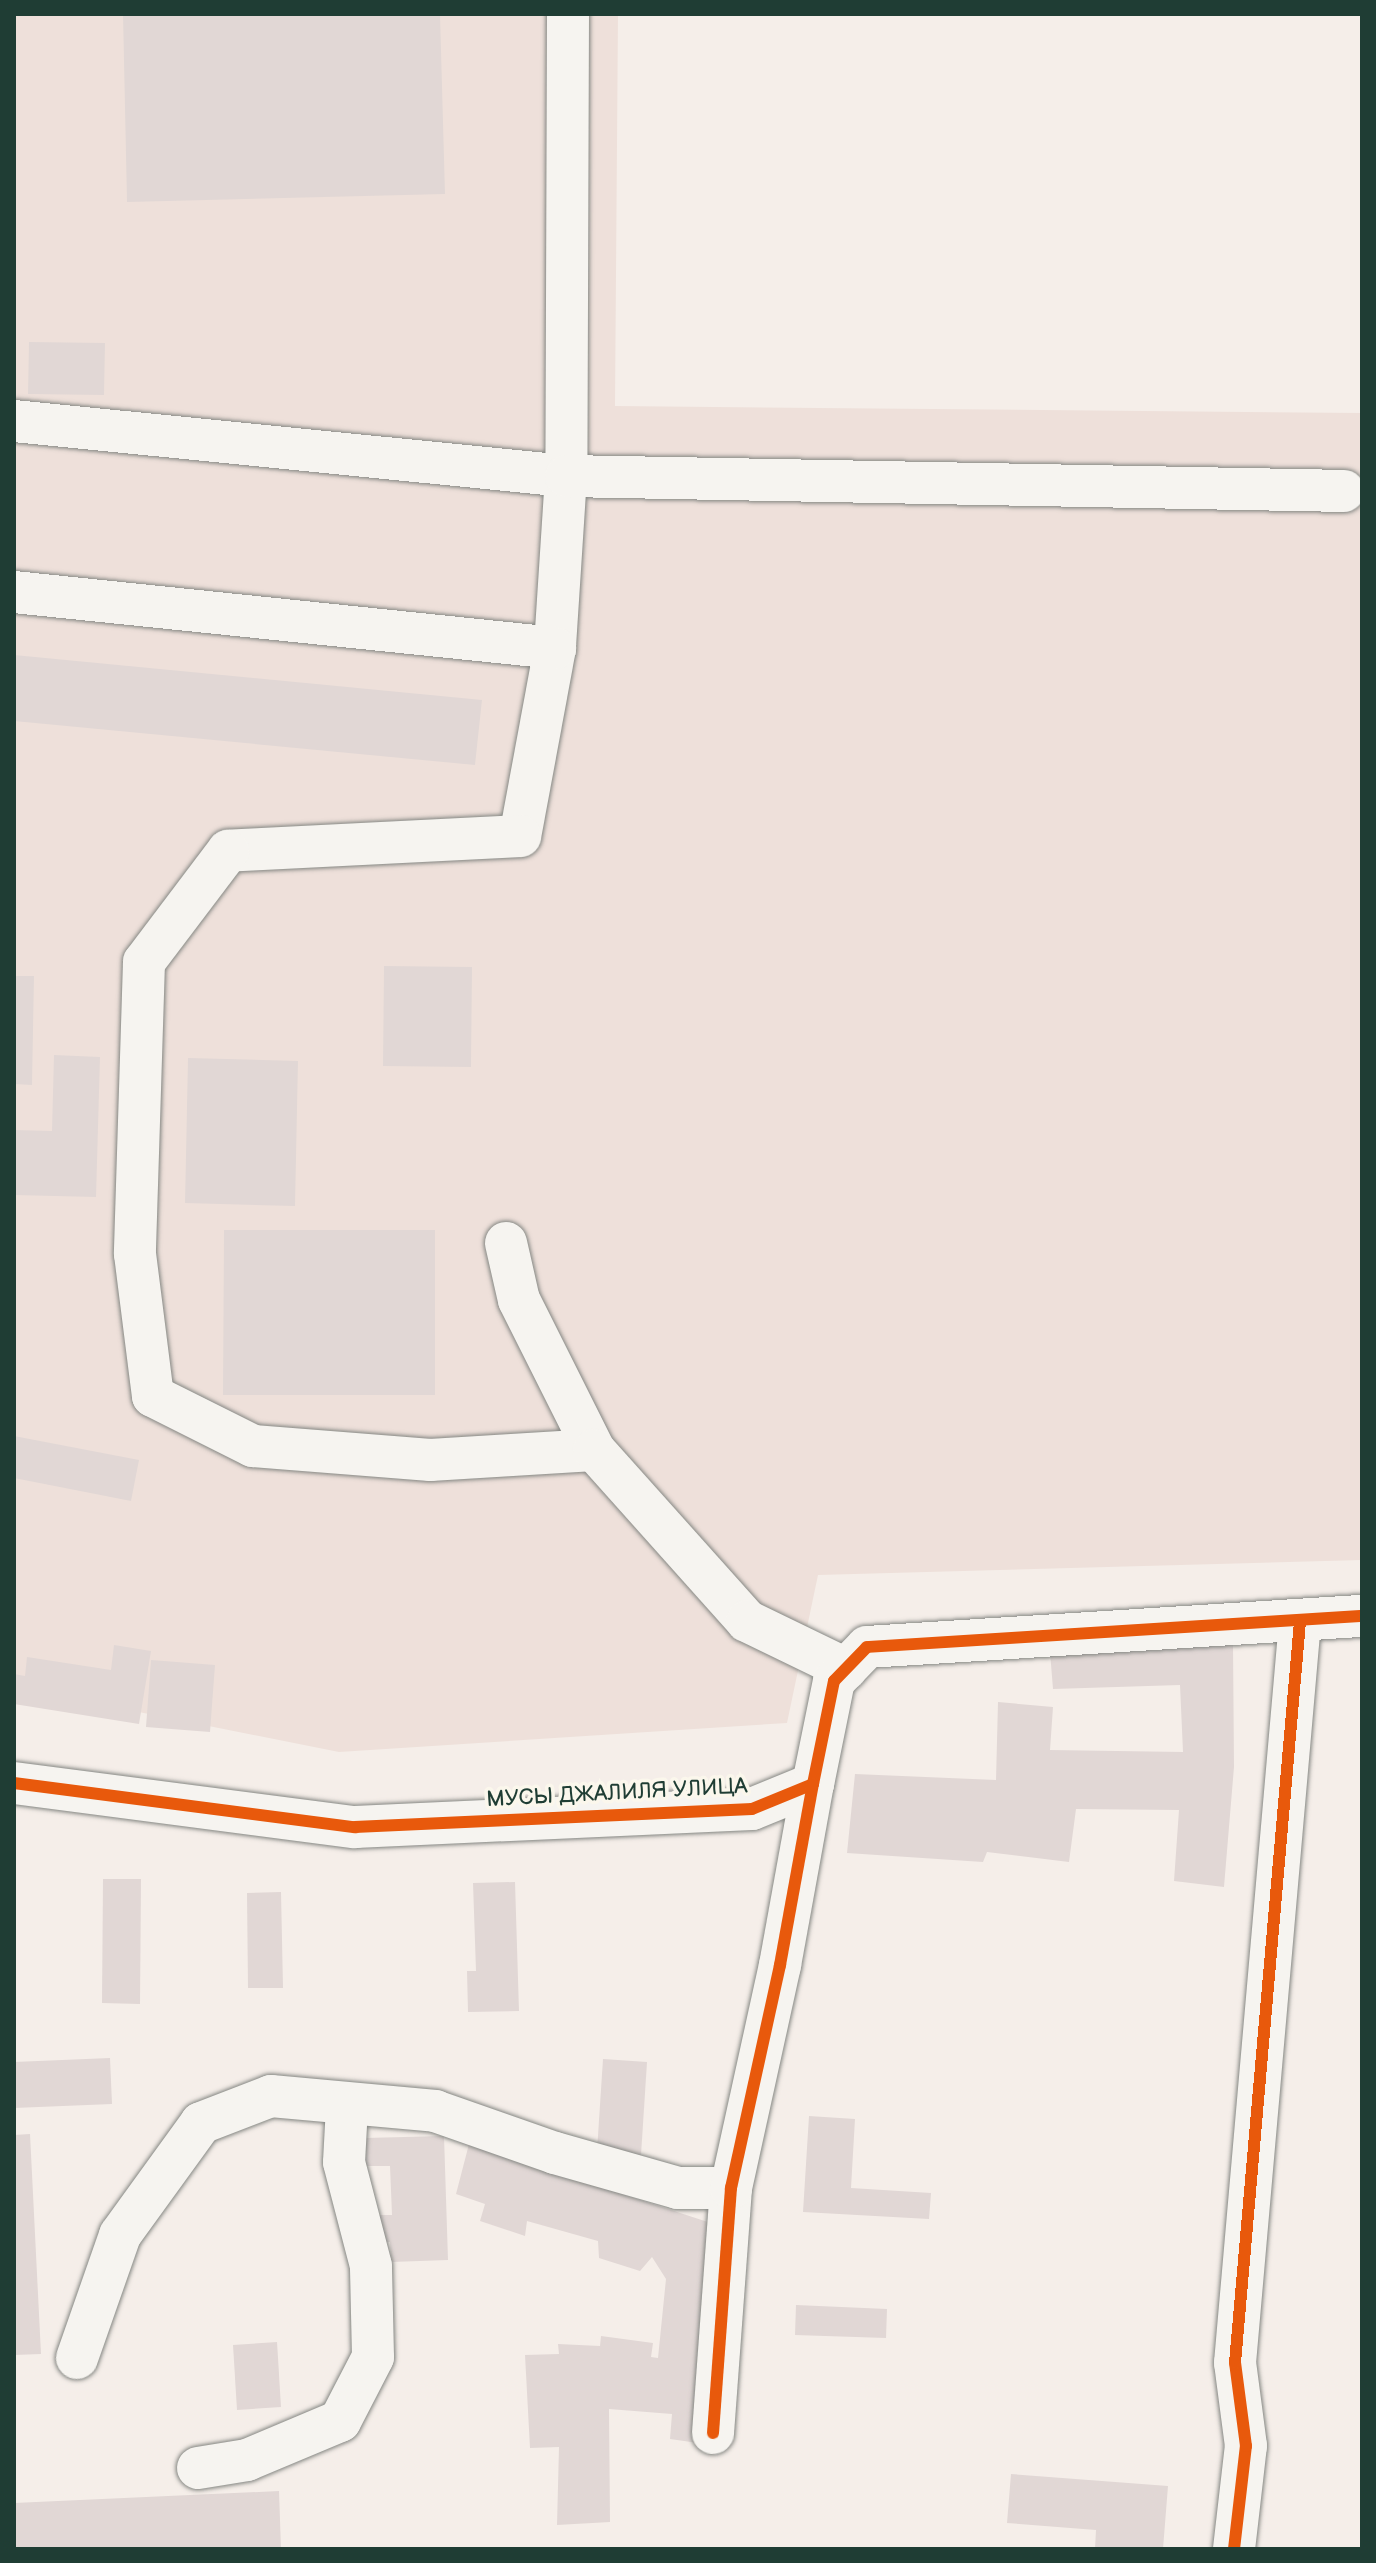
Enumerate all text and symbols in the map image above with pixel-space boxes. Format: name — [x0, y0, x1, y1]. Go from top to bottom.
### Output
street label: МУСЫ ДЖАЛИЛЯ УЛИЦА — [486, 1773, 748, 1813]

